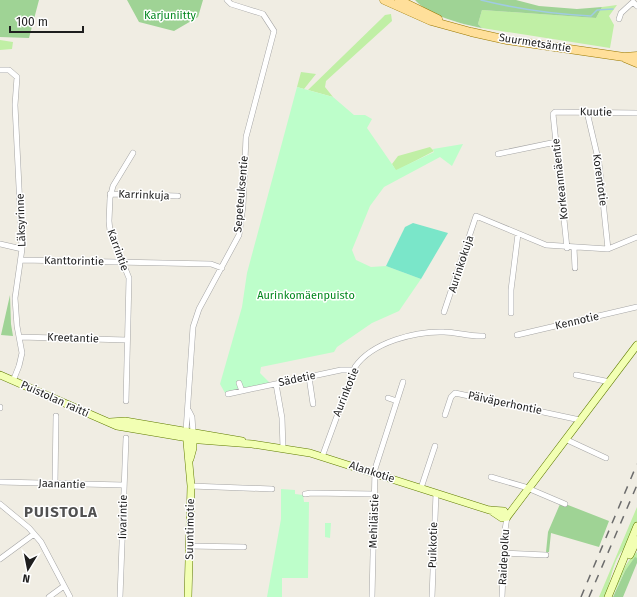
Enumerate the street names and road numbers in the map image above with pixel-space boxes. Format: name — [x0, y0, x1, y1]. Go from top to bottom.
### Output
street label: Suurmetsäntie — [498, 31, 572, 55]
street label: Kuutie — [580, 105, 612, 119]
street label: Korkeanmäentie — [549, 138, 571, 220]
street label: Korentotie — [590, 153, 610, 207]
street label: Sepeteuksentie — [231, 155, 251, 233]
street label: Karrinkuja — [118, 188, 170, 202]
street label: Läksyrinne — [14, 193, 28, 247]
street label: Karrintie — [104, 227, 132, 273]
street label: Aurinkokuja — [446, 234, 476, 294]
street label: Kanttorintie — [44, 254, 104, 268]
street label: Kennotie — [554, 310, 600, 332]
street label: Kreetantie — [47, 331, 99, 345]
street label: Aurinkotie — [330, 366, 362, 418]
street label: Sädetie — [277, 369, 317, 389]
street label: Puistolan raitti — [19, 378, 91, 420]
street label: Päiväperhontie — [467, 389, 543, 417]
street label: Alankotie — [348, 459, 396, 485]
street label: Jaanantie — [38, 477, 86, 491]
street label: Mehiläistie — [367, 494, 381, 548]
street label: Iivarintie — [116, 495, 130, 539]
street label: Suuntimotie — [183, 498, 197, 560]
street label: Puikkotie — [426, 522, 440, 568]
street label: Raidepolku — [496, 529, 512, 585]

